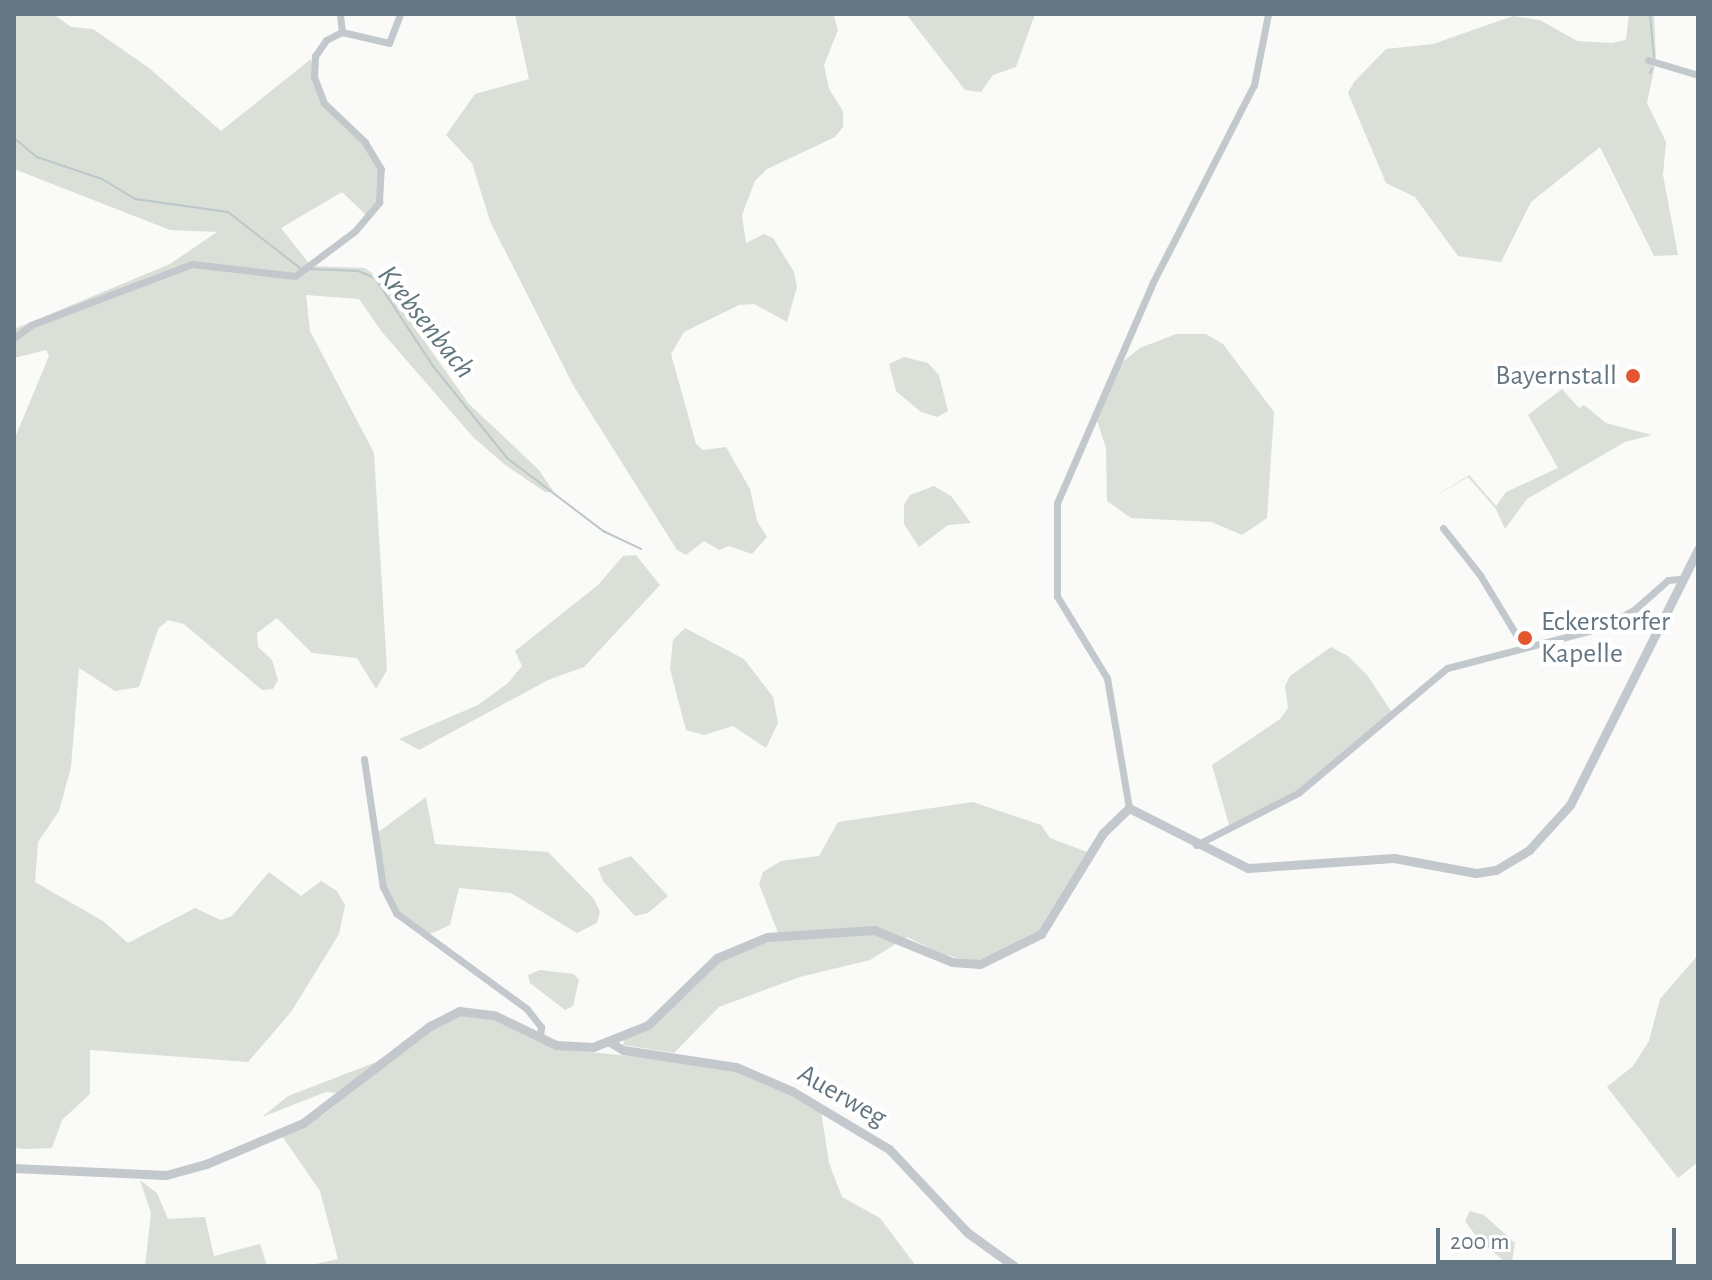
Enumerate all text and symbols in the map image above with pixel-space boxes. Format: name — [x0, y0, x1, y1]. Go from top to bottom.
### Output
water label: Krebsenbach — [369, 258, 483, 386]
place label: Bayernstall — [1495, 359, 1617, 393]
marker: Bayernstall — [1624, 367, 1642, 385]
place label: Eckerstorfer Kapelle — [1541, 605, 1670, 671]
marker: Eckerstorfer Kapelle — [1516, 629, 1534, 647]
street label: Auerweg — [792, 1057, 892, 1135]
scale bar — [1440, 1212, 1680, 1262]
text: 200 m — [1450, 1230, 1509, 1254]

